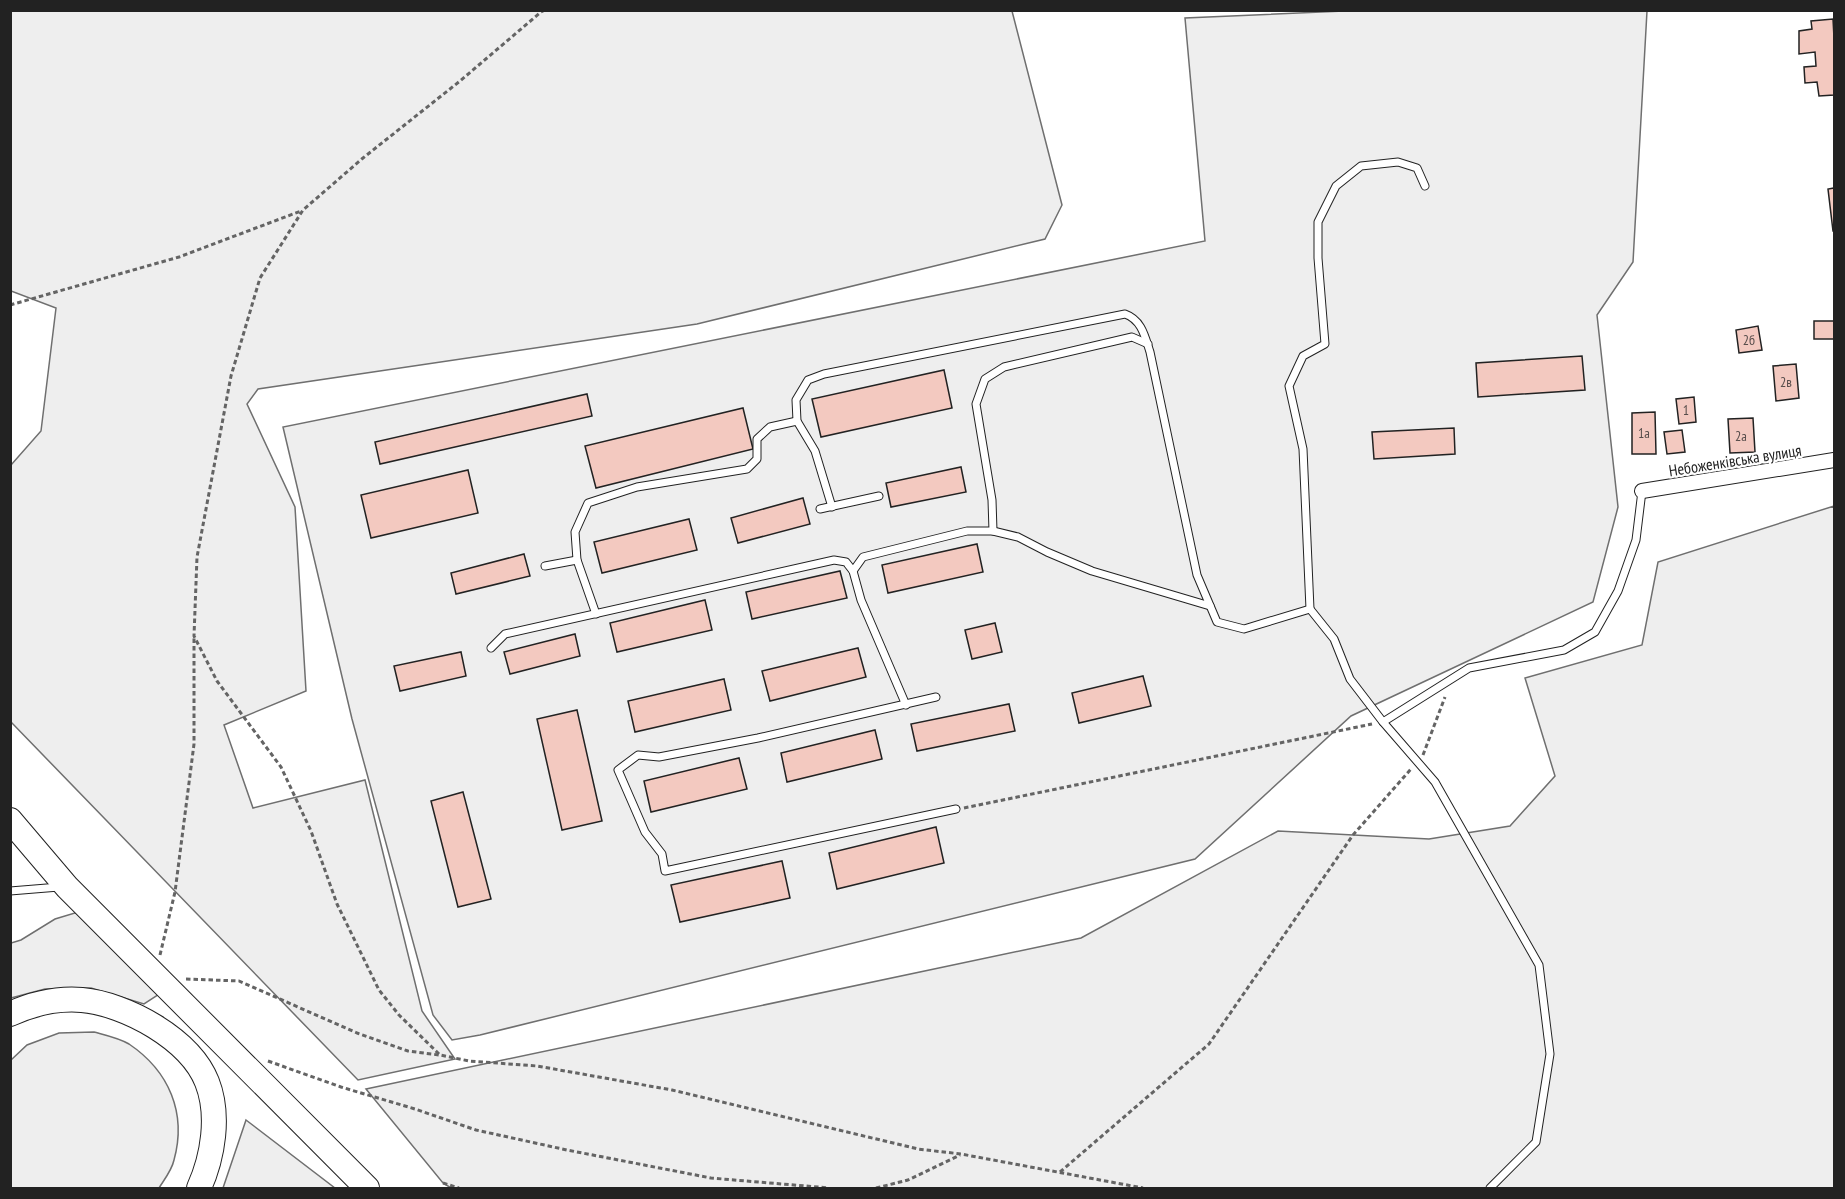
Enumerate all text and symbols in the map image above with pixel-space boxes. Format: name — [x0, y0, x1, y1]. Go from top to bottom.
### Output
house number: 2б — [1743, 331, 1755, 349]
house number: 2в — [1780, 373, 1792, 391]
house number: 1 — [1683, 401, 1689, 419]
house number: 1а — [1638, 424, 1650, 442]
house number: 2а — [1735, 427, 1747, 445]
street label: Небоженківська вулиця — [1667, 440, 1803, 480]

